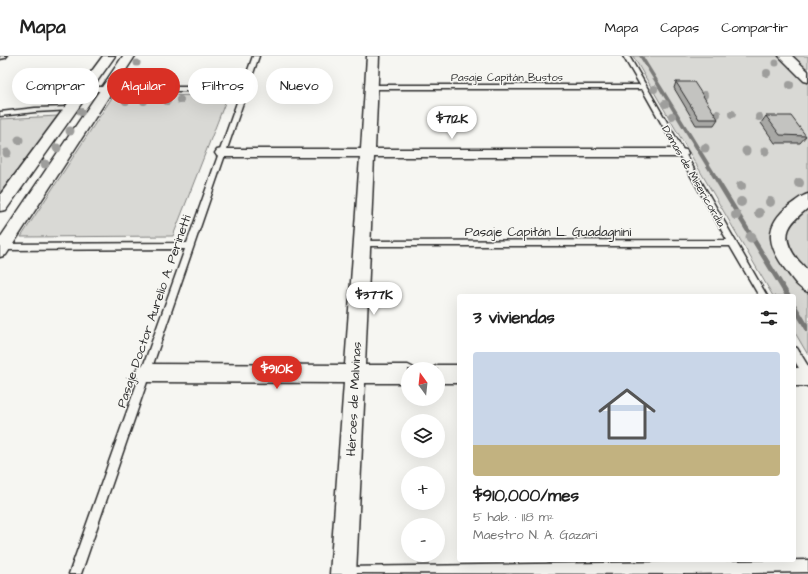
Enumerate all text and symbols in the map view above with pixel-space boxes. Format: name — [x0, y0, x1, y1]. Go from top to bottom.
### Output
text: Mapa — [20, 14, 66, 41]
text: Mapa — [605, 18, 638, 38]
text: Capas — [660, 18, 699, 38]
text: Compartir — [721, 18, 788, 38]
chip: Comprar — [12, 68, 99, 104]
chip: Alquilar — [107, 68, 180, 104]
chip: Filtros — [188, 68, 258, 104]
chip: Nuevo — [266, 68, 333, 104]
street label: Pasaje Capitán Bustos — [451, 70, 564, 85]
pin: $712K — [424, 106, 480, 140]
text: $712K — [436, 110, 468, 128]
street label: Damas de Misericordia — [658, 123, 729, 230]
street label: Pasaje Doctor Aurelio A. Perinetti — [112, 212, 196, 410]
street label: Pasaje Capitán L. Guadagnini — [465, 223, 631, 242]
pin: $377K — [346, 282, 402, 316]
text: $377K — [355, 286, 393, 304]
text: 3 viviendas — [473, 306, 555, 330]
icon: filters — [758, 307, 780, 329]
street label: Héroes de Malvinas — [342, 341, 366, 457]
pin: $910K — [249, 356, 305, 390]
text: $910K — [261, 360, 293, 378]
north arrow — [401, 362, 445, 406]
map controls — [401, 362, 445, 562]
icon: home — [591, 378, 663, 450]
button: layers — [401, 414, 445, 458]
button: + — [401, 466, 445, 510]
text: $910,000/mes — [473, 484, 579, 508]
text: 5 hab. · 118 m² — [473, 508, 554, 526]
button: − — [401, 518, 445, 562]
text: Maestro N. A. Gazari — [473, 526, 597, 544]

